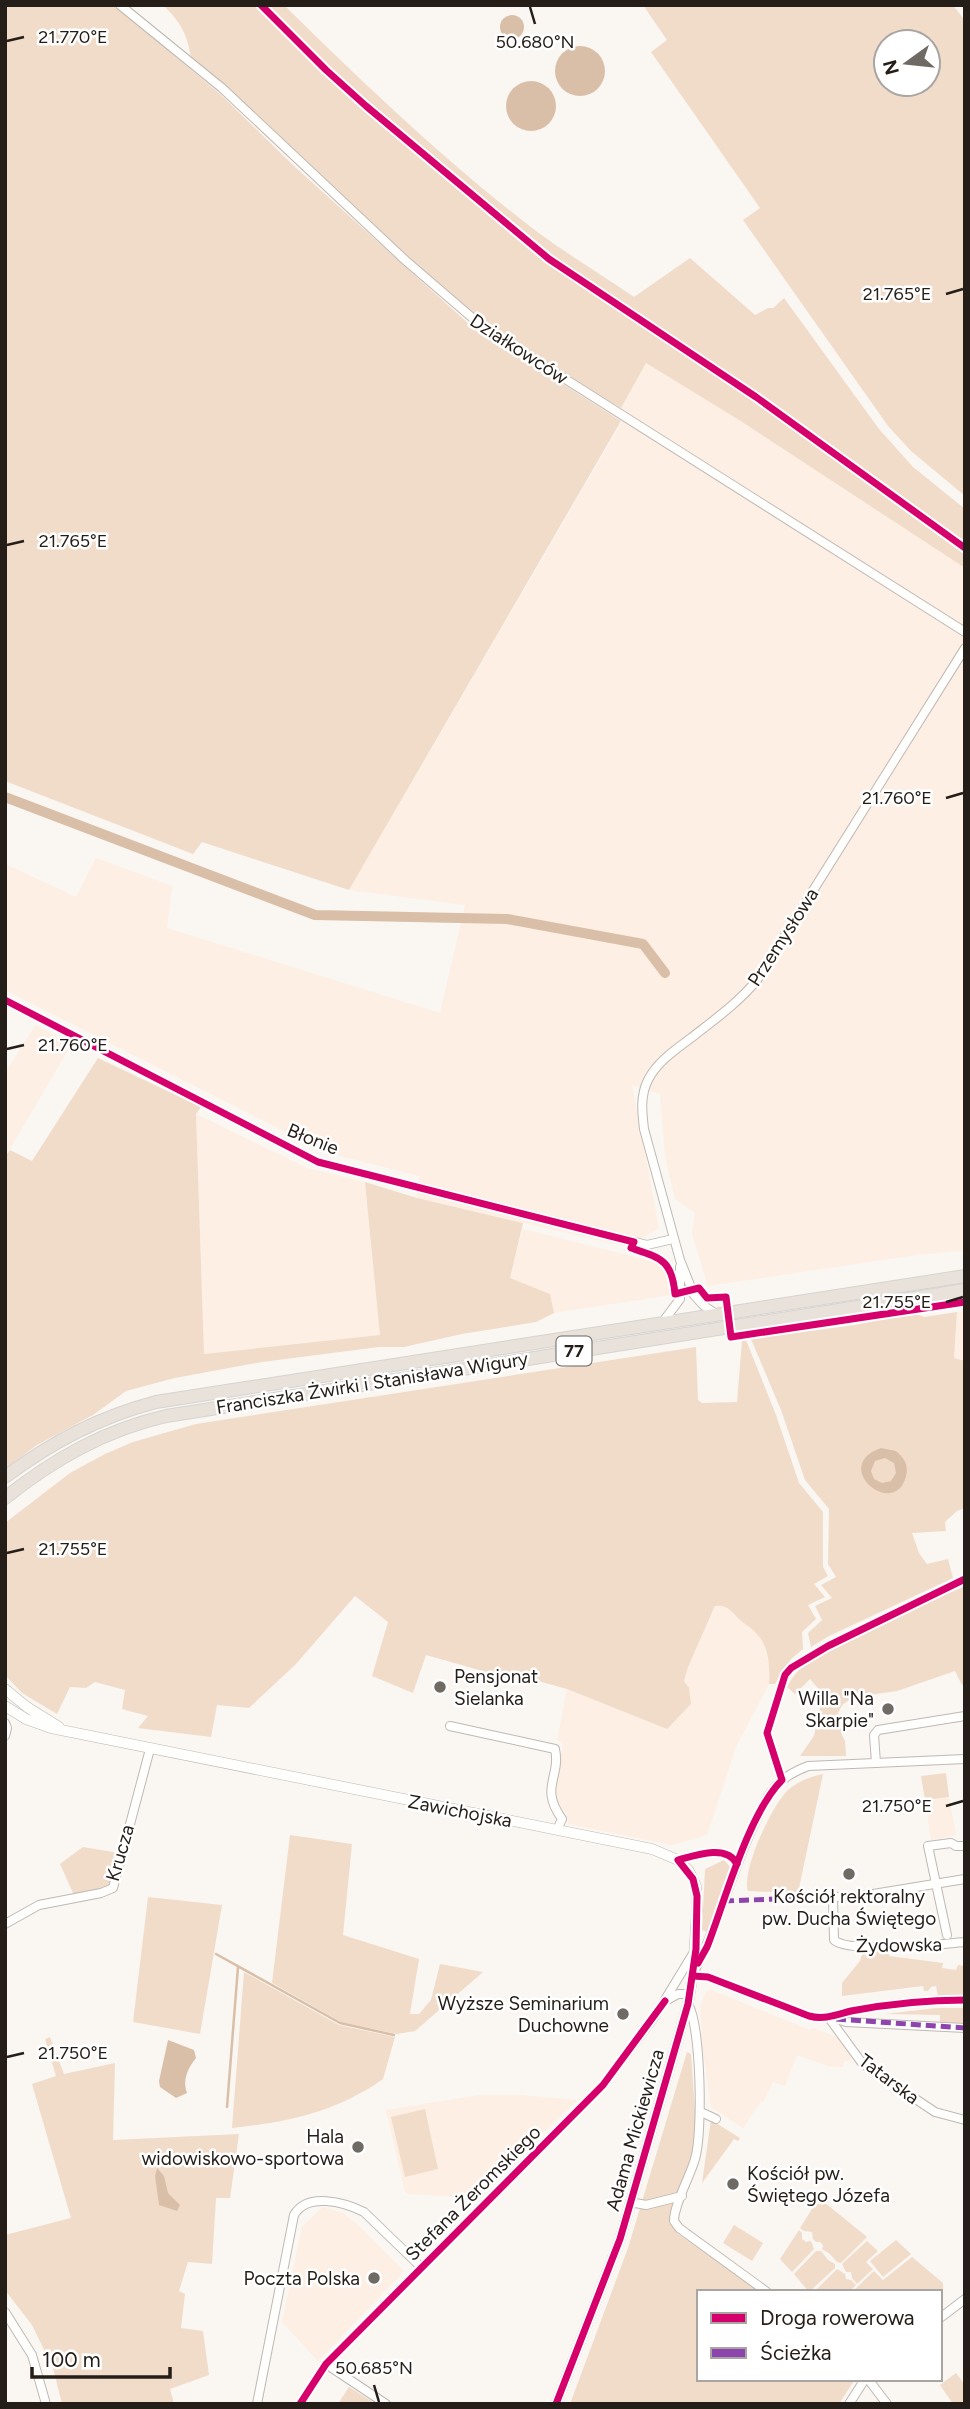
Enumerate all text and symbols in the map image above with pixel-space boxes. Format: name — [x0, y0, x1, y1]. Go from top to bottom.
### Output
text: 21.770°E — [38, 26, 108, 48]
north arrow — [872, 28, 942, 98]
text: 50.680°N — [496, 31, 574, 53]
text: N — [878, 57, 904, 77]
text: 21.765°E — [863, 283, 931, 305]
street label: Działkowców — [466, 309, 572, 389]
text: 21.765°E — [39, 530, 107, 552]
text: 21.760°E — [862, 787, 932, 809]
street label: Przemysłowa — [743, 884, 823, 990]
text: 21.760°E — [38, 1034, 108, 1056]
street label: Błonie — [284, 1118, 342, 1160]
text: 21.755°E — [863, 1291, 931, 1313]
road number: 77 — [556, 1336, 592, 1366]
street label: Franciszka Żwirki i Stanisława Wigury — [214, 1347, 530, 1419]
text: 21.755°E — [39, 1538, 107, 1560]
place label: Pensjonat Sielanka — [454, 1665, 538, 1710]
marker: Pensjonat Sielanka — [432, 1679, 448, 1695]
place label: Willa "Na Skarpie" — [798, 1687, 874, 1732]
marker: Willa "Na Skarpie" — [880, 1701, 896, 1717]
street label: Zawichojska — [406, 1790, 514, 1832]
text: 21.750°E — [862, 1795, 932, 1817]
street label: Krucza — [101, 1822, 139, 1884]
marker: Kościół rektoralny pw. Ducha Świętego — [841, 1866, 857, 1882]
place label: Kościół rektoralny pw. Ducha Świętego — [762, 1885, 936, 1930]
street label: Żydowska — [856, 1933, 942, 1957]
place label: Wyższe Seminarium Duchowne — [438, 1992, 609, 2037]
marker: Wyższe Seminarium Duchowne — [615, 2006, 631, 2022]
text: 21.750°E — [38, 2042, 108, 2064]
street label: Adama Mickiewicza — [601, 2046, 669, 2214]
street label: Tatarska — [854, 2049, 924, 2109]
street label: Stefana Żeromskiego — [401, 2121, 545, 2265]
place label: Hala widowiskowo-sportowa — [141, 2125, 344, 2170]
marker: Hala widowiskowo-sportowa — [350, 2139, 366, 2155]
place label: Kościół pw. Świętego Józefa — [747, 2162, 890, 2207]
marker: Kościół pw. Świętego Józefa — [725, 2176, 741, 2192]
place label: Poczta Polska — [243, 2267, 360, 2290]
marker: Poczta Polska — [366, 2270, 382, 2286]
legend — [697, 2290, 942, 2381]
text: Droga rowerowa — [760, 2305, 915, 2330]
scale bar — [32, 2336, 170, 2380]
text: Ścieżka — [760, 2340, 832, 2365]
text: 100 m — [42, 2347, 101, 2372]
text: 50.685°N — [335, 2357, 413, 2379]

